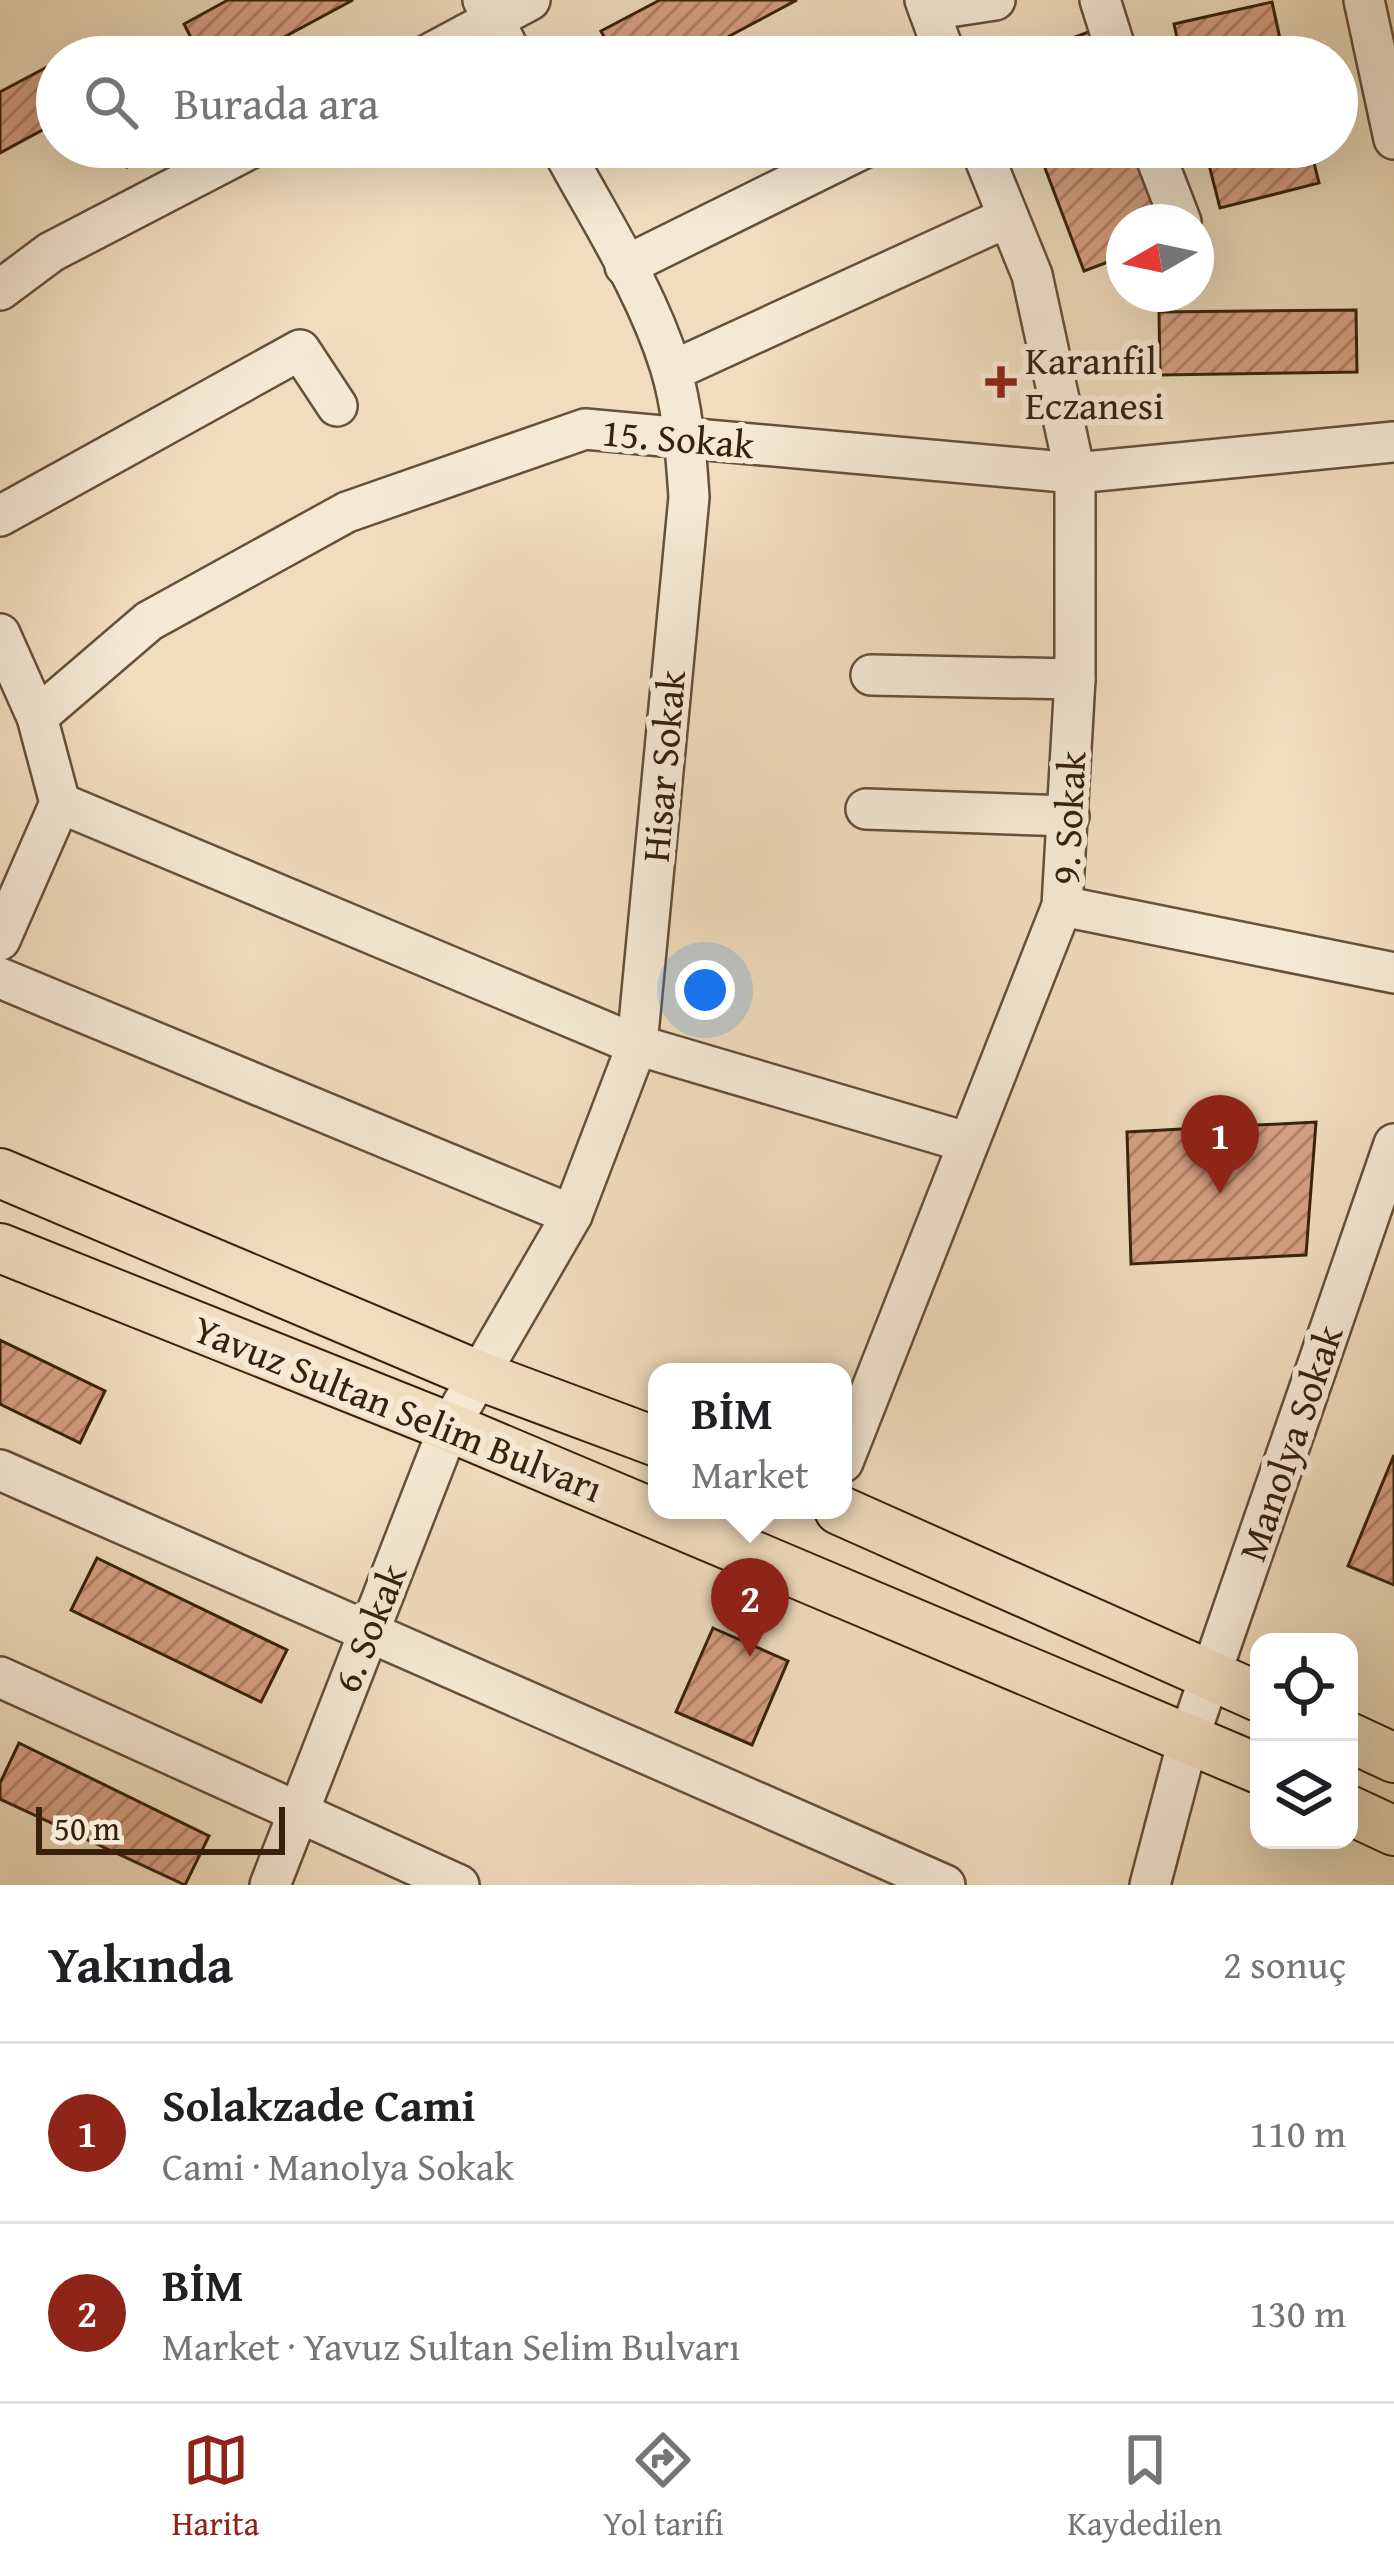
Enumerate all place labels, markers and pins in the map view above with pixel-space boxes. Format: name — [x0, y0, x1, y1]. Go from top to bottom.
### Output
place label: Karanfil Eczanesi — [1025, 331, 1164, 433]
marker: Karanfil Eczanesi — [988, 369, 1014, 395]
pin: 1 — [1181, 1095, 1259, 1194]
pin: 2 — [711, 1558, 789, 1657]

